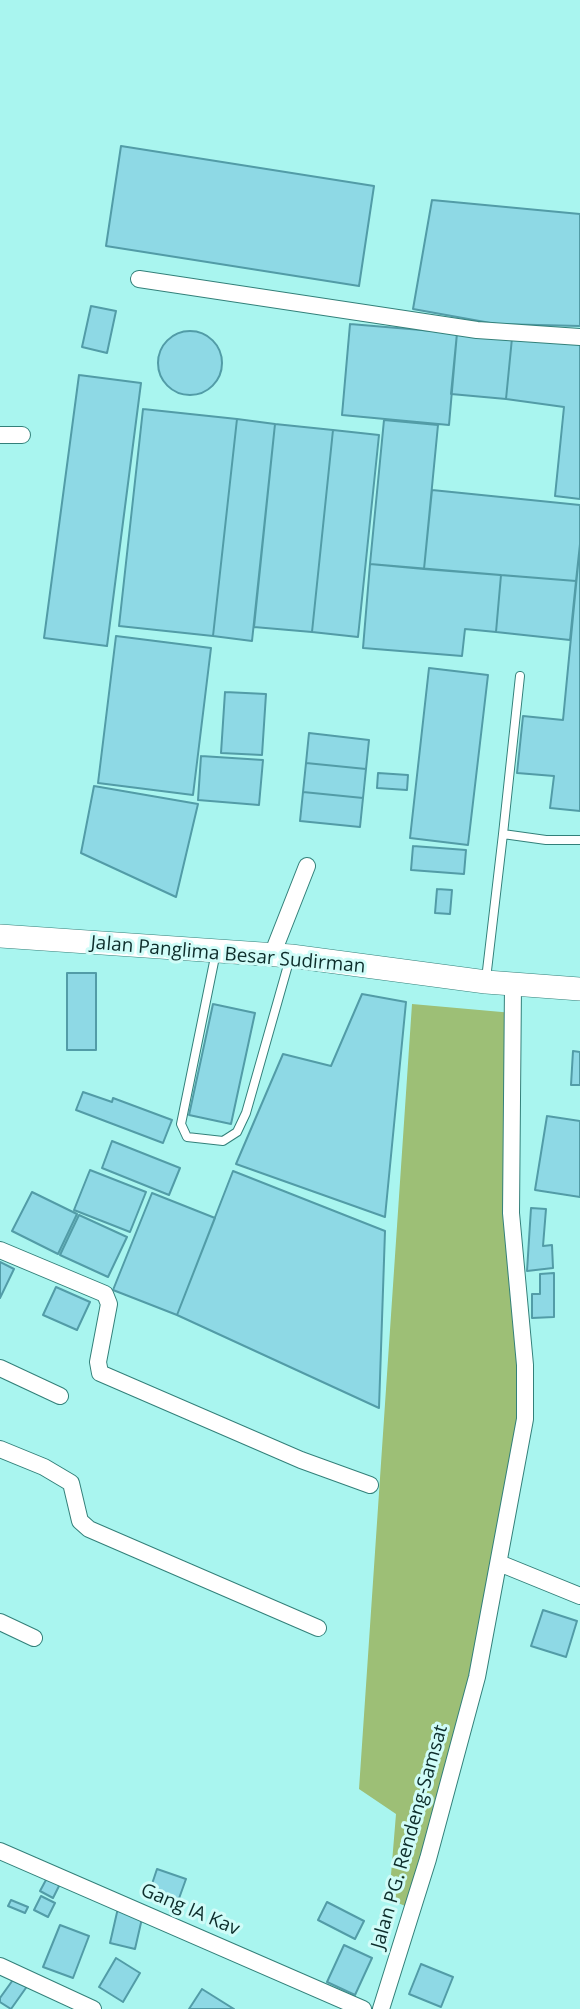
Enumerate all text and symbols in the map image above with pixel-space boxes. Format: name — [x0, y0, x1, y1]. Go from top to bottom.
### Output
street label: Jalan Panglima Besar Sudirman — [90, 932, 366, 978]
street label: Jalan PG. Rendeng-Samsat — [367, 1722, 453, 1952]
street label: Gang IA Kav — [137, 1879, 243, 1941]

